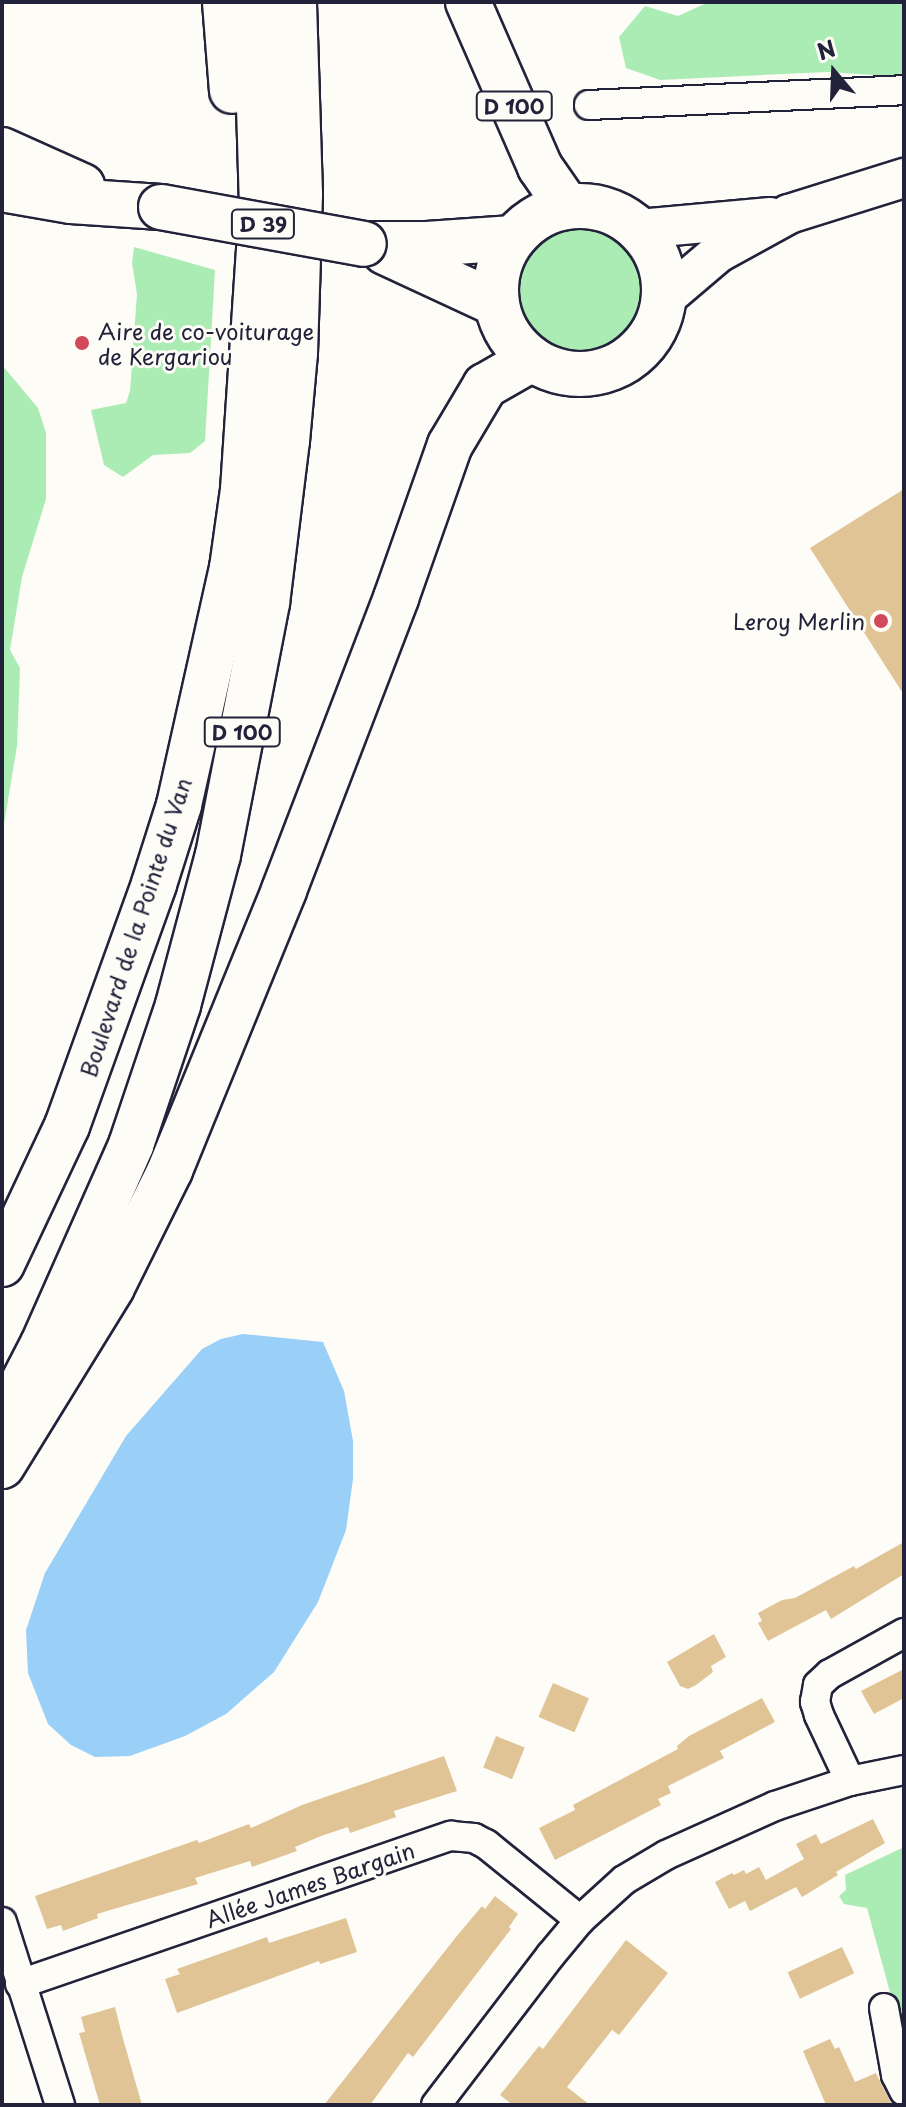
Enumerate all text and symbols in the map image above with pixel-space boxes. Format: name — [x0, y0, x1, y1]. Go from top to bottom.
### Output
text: N — [812, 30, 840, 67]
north arrow — [794, 32, 874, 112]
road number: D 100 — [474, 90, 554, 122]
road number: D 39 — [231, 208, 295, 240]
place label: Aire de co-voiturage de Kergariou — [98, 317, 315, 368]
marker: Aire de co-voiturage de Kergariou — [73, 334, 91, 352]
place label: Leroy Merlin — [731, 608, 865, 634]
marker: Leroy Merlin — [872, 612, 890, 630]
road number: D 100 — [202, 716, 282, 748]
street label: Boulevard de la Pointe du Van — [74, 773, 196, 1081]
street label: Allée James Bargain — [201, 1836, 419, 1932]

